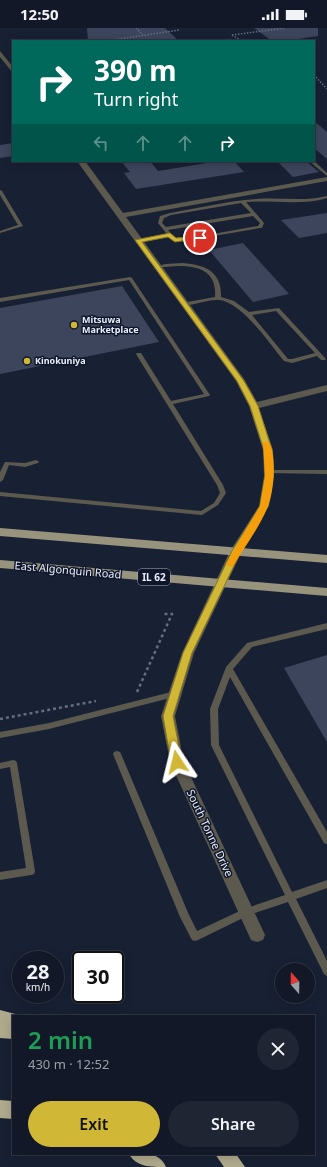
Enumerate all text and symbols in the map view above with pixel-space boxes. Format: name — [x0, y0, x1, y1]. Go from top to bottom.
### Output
text: 12:50 — [20, 4, 59, 24]
text: 390 m — [94, 51, 177, 89]
icon: right — [28, 56, 80, 108]
text: Turn right — [94, 87, 178, 111]
icon: left — [90, 132, 112, 154]
icon: ahead — [132, 132, 154, 154]
icon: ahead — [174, 132, 196, 154]
icon: right — [216, 132, 238, 154]
pin — [183, 221, 217, 255]
icon: arrive — [189, 227, 211, 249]
place label: Mitsuwa Marketplace — [82, 313, 139, 336]
marker: Mitsuwa Marketplace — [69, 320, 79, 330]
place label: Kinokuniya — [35, 354, 86, 367]
marker: Kinokuniya — [22, 356, 32, 366]
street label: East Algonquin Road — [14, 557, 122, 582]
road number: IL 62 — [138, 569, 170, 585]
position arrow — [156, 741, 198, 783]
street label: South Tonne Drive — [184, 787, 237, 879]
speed limit sign: 30 — [72, 951, 124, 1003]
text: 28 — [27, 958, 49, 985]
north arrow — [275, 963, 315, 1003]
map controls — [275, 963, 315, 1003]
text: km/h — [26, 980, 50, 994]
text: 2 min — [28, 1023, 93, 1056]
button: close — [257, 1028, 299, 1070]
text: 430 m · 12:52 — [28, 1055, 109, 1073]
button: Exit — [28, 1101, 160, 1147]
button: Share — [168, 1101, 299, 1147]

